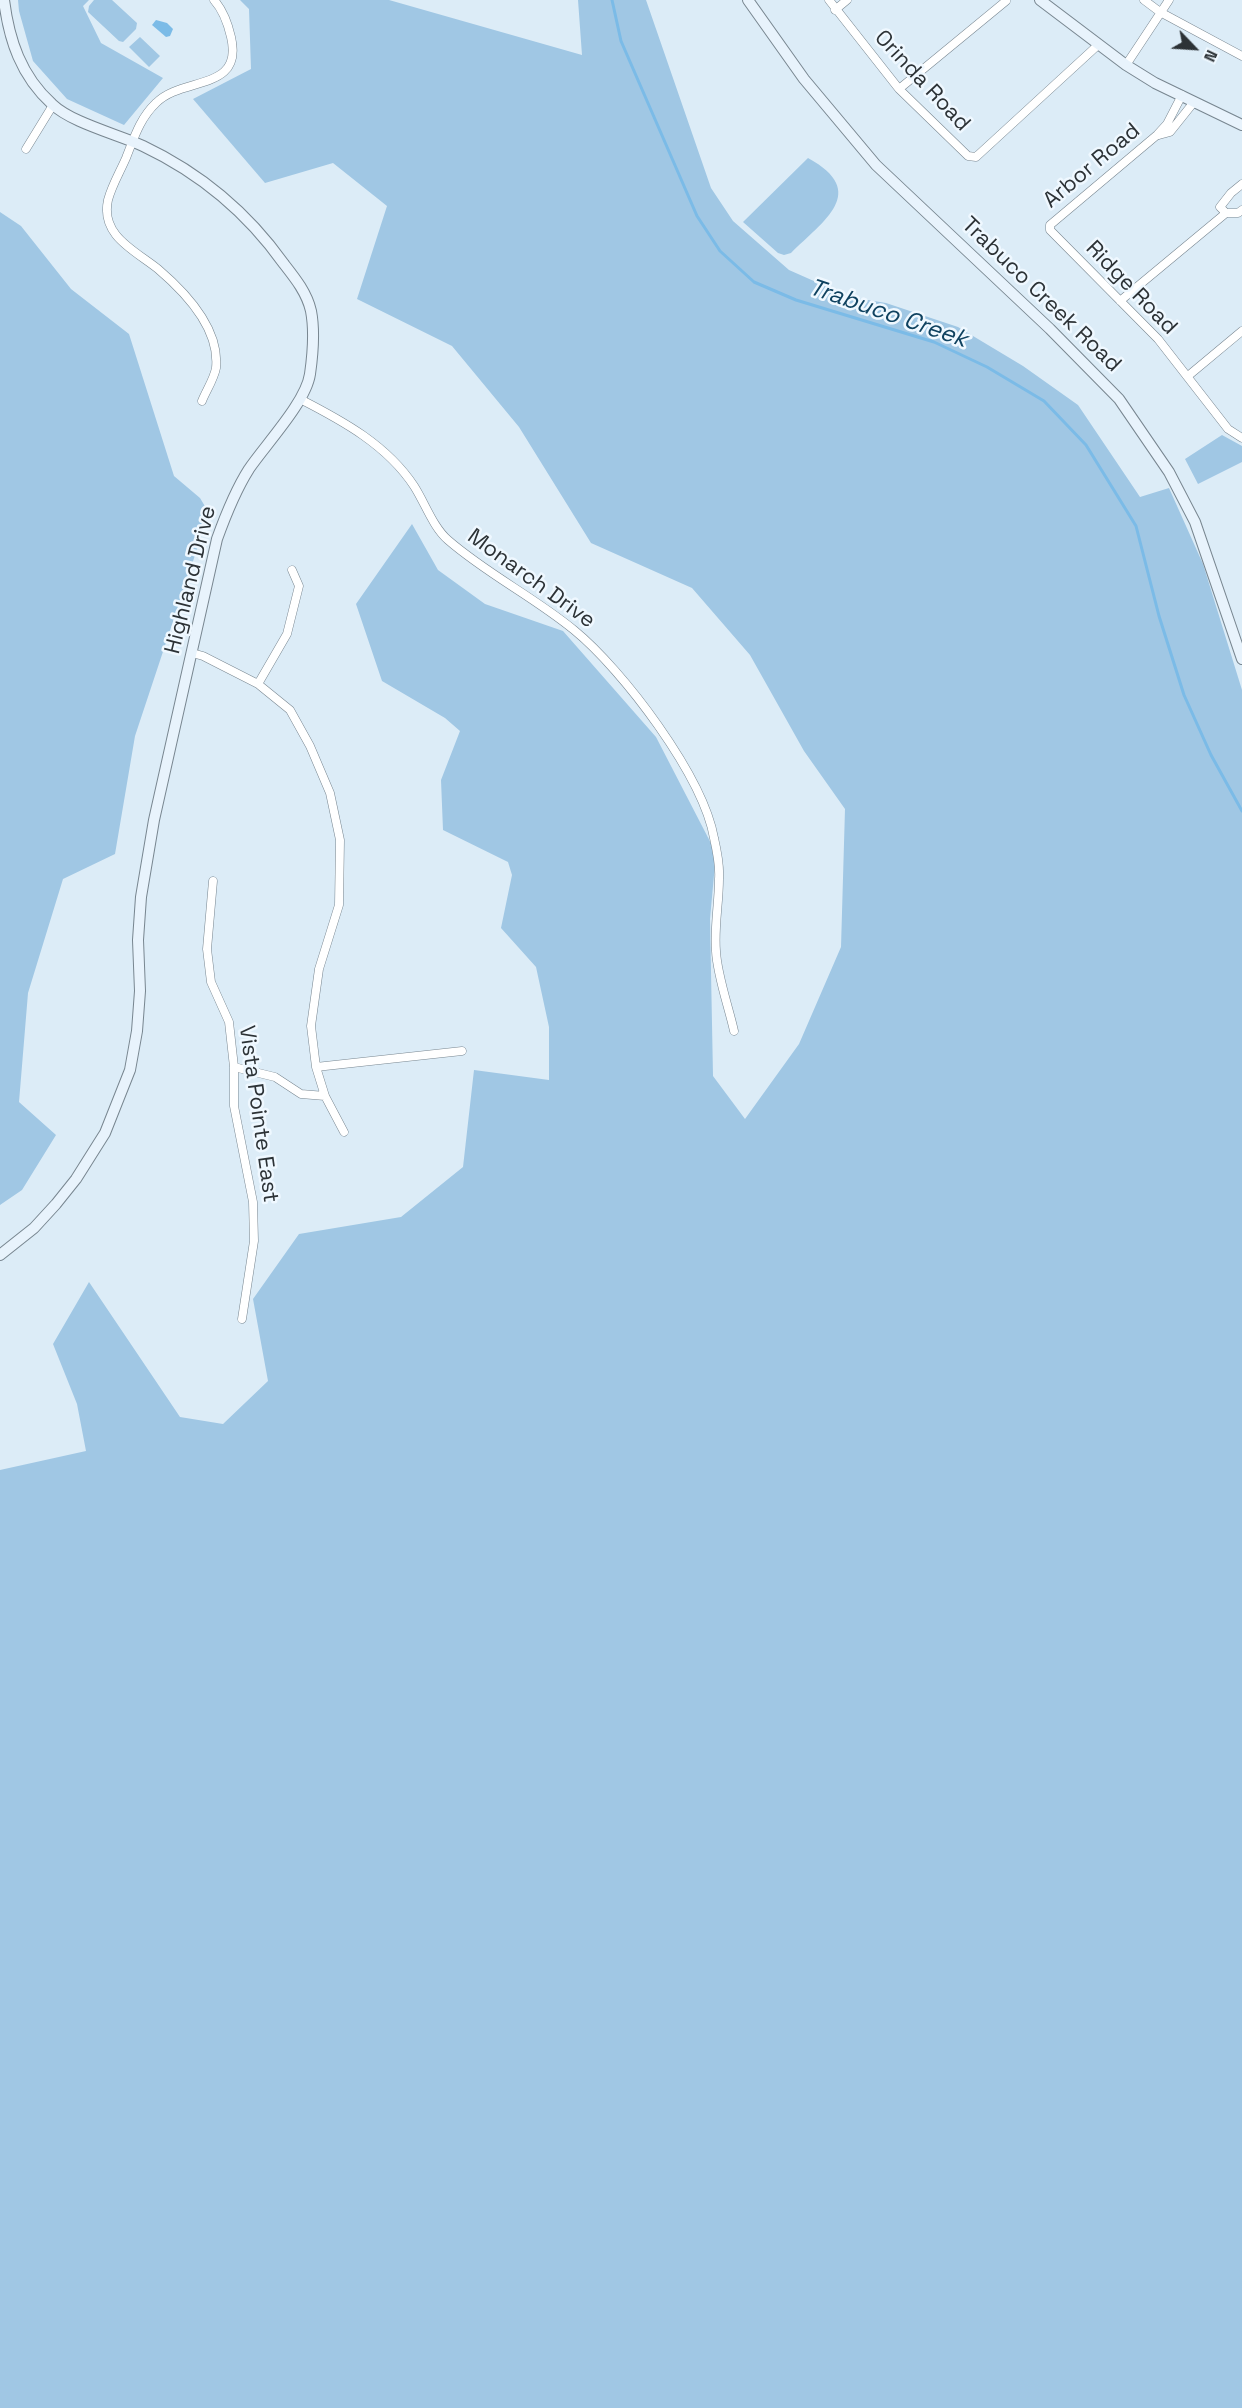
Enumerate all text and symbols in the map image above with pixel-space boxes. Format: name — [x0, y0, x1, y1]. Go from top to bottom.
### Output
north arrow — [1164, 18, 1224, 78]
street label: Orinda Road — [869, 25, 975, 137]
text: N — [1199, 47, 1223, 65]
street label: Arbor Road — [1038, 118, 1146, 214]
street label: Trabuco Creek Road — [956, 212, 1126, 378]
street label: Ridge Road — [1080, 236, 1182, 340]
water label: Trabuco Creek — [805, 273, 971, 355]
street label: Highland Drive — [160, 503, 222, 657]
street label: Monarch Drive — [462, 524, 600, 634]
street label: Vista Pointe East — [233, 1024, 283, 1204]

